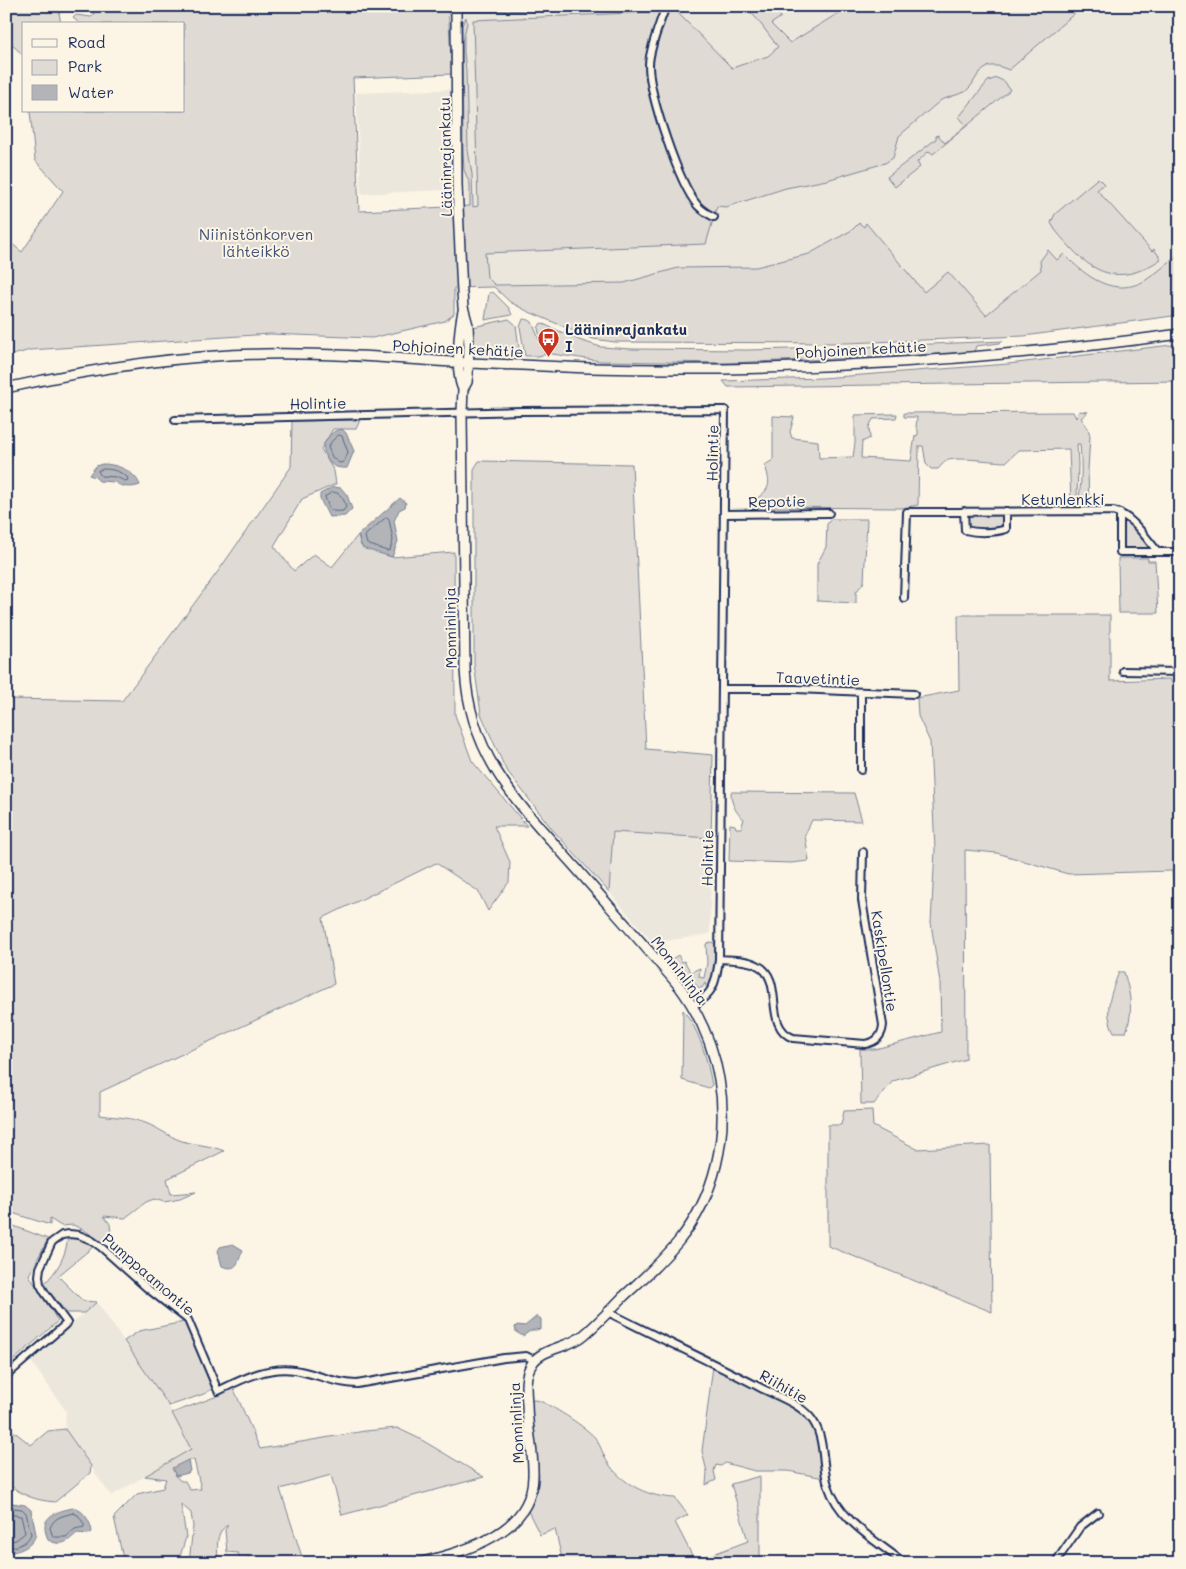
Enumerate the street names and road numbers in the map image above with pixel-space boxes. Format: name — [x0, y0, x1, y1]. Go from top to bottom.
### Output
street label: Lääninrajankatu — [434, 97, 456, 217]
street label: Pohjoinen kehätie — [392, 335, 524, 361]
street label: Pohjoinen kehätie — [795, 336, 927, 362]
street label: Holintie — [289, 393, 347, 413]
street label: Holintie — [702, 424, 722, 482]
street label: Ketunlenkki — [1021, 489, 1105, 509]
street label: Repotie — [748, 490, 806, 512]
street label: Monninlinja — [439, 587, 461, 669]
street label: Taavetintie — [776, 667, 860, 689]
street label: Holintie — [697, 829, 717, 887]
street label: Kaskipellontie — [867, 909, 903, 1013]
street label: Monninlinja — [647, 932, 713, 1008]
street label: Pumppaamontie — [99, 1228, 199, 1320]
street label: Riihitie — [756, 1365, 812, 1407]
street label: Monninlinja — [504, 1382, 528, 1464]

